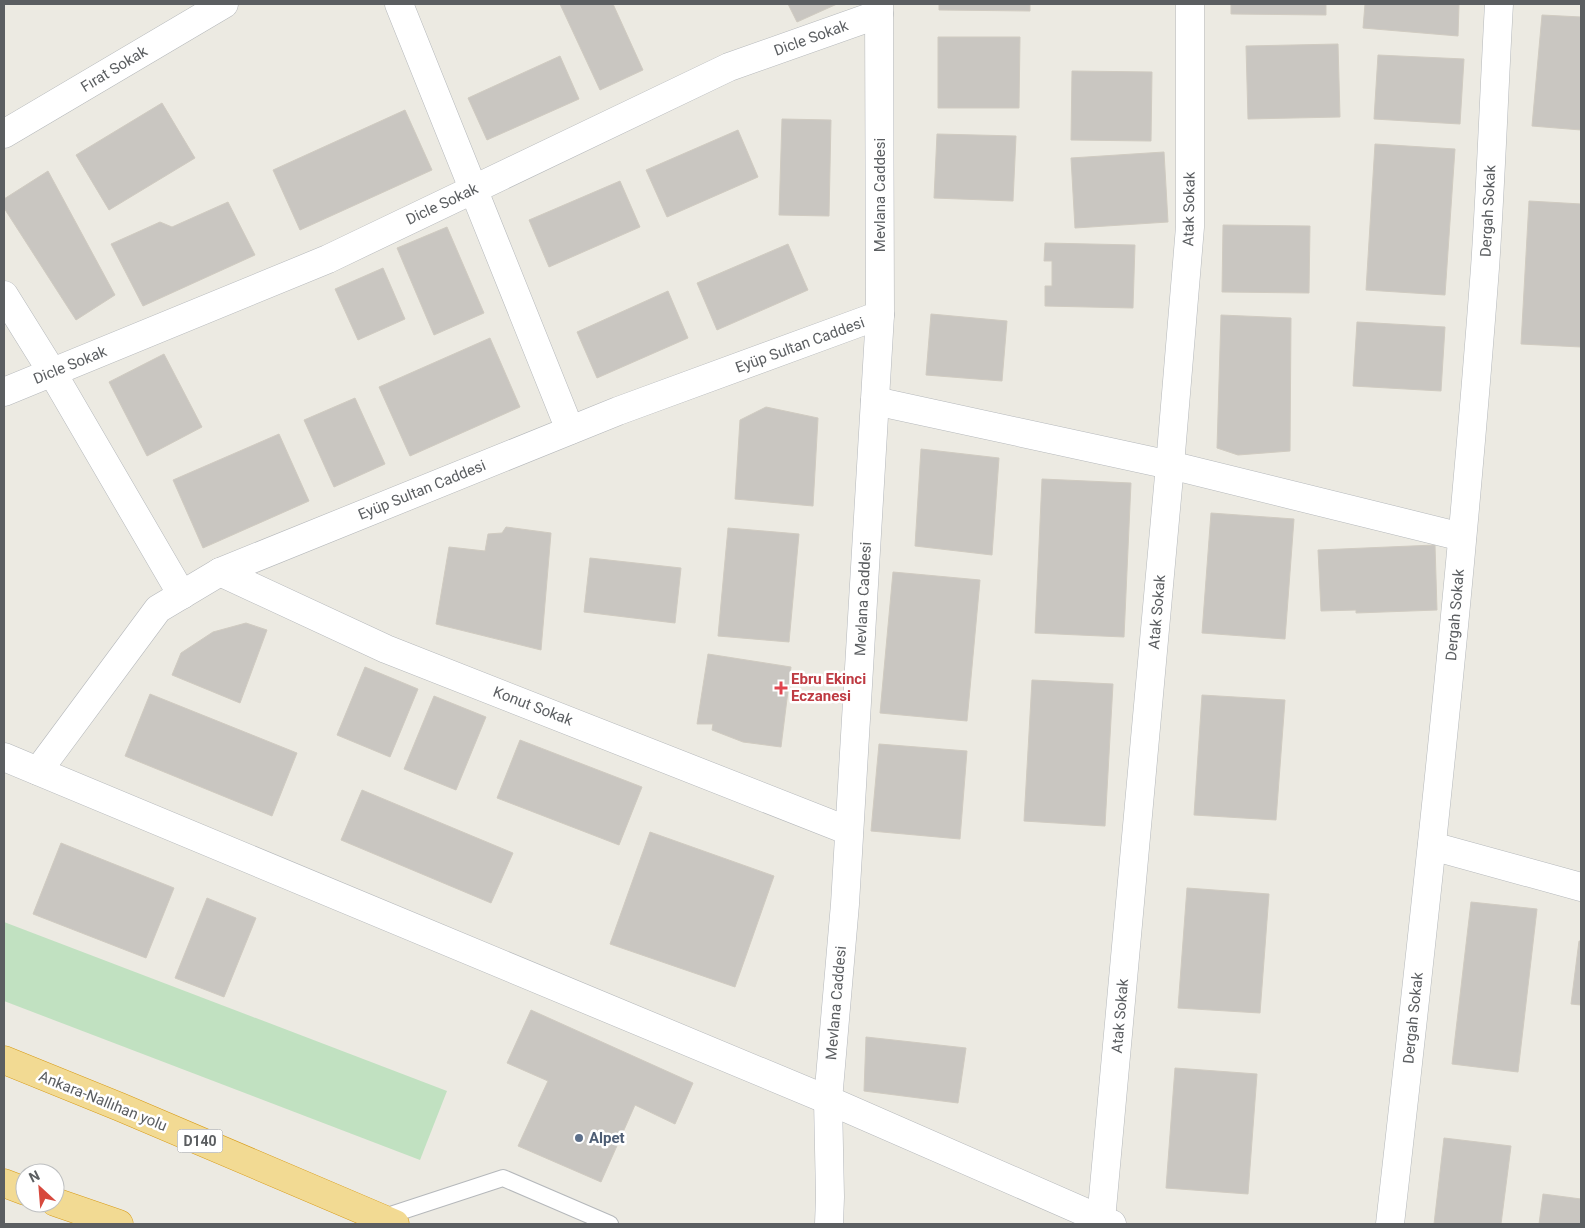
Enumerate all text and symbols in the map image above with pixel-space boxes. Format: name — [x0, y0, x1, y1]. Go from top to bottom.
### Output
street label: Dicle Sokak — [772, 16, 851, 60]
street label: Fırat Sokak — [77, 42, 151, 96]
street label: Mevlana Caddesi — [871, 138, 889, 252]
street label: Dergah Sokak — [1477, 164, 1499, 257]
street label: Atak Sokak — [1179, 171, 1199, 247]
street label: Dicle Sokak — [403, 179, 481, 229]
street label: Eyüp Sultan Caddesi — [733, 313, 867, 377]
street label: Dicle Sokak — [31, 342, 110, 388]
street label: Eyüp Sultan Caddesi — [356, 456, 488, 524]
street label: Mevlana Caddesi — [851, 541, 875, 657]
street label: Dergah Sokak — [1442, 568, 1468, 662]
street label: Atak Sokak — [1145, 574, 1169, 650]
place label: Ebru Ekinci Eczanesi — [791, 670, 866, 705]
marker: Ebru Ekinci Eczanesi — [775, 682, 787, 694]
street label: Konut Sokak — [491, 683, 576, 730]
street label: Mevlana Caddesi — [822, 945, 850, 1061]
street label: Dergah Sokak — [1399, 971, 1427, 1065]
street label: Atak Sokak — [1108, 978, 1132, 1054]
street label: Ankara-Nallıhan yolu — [36, 1067, 170, 1135]
place label: Alpet — [589, 1129, 625, 1147]
road number: D140 — [178, 1130, 222, 1152]
marker: Alpet — [573, 1132, 585, 1144]
north arrow — [15, 1163, 65, 1213]
text: N — [26, 1167, 42, 1186]

